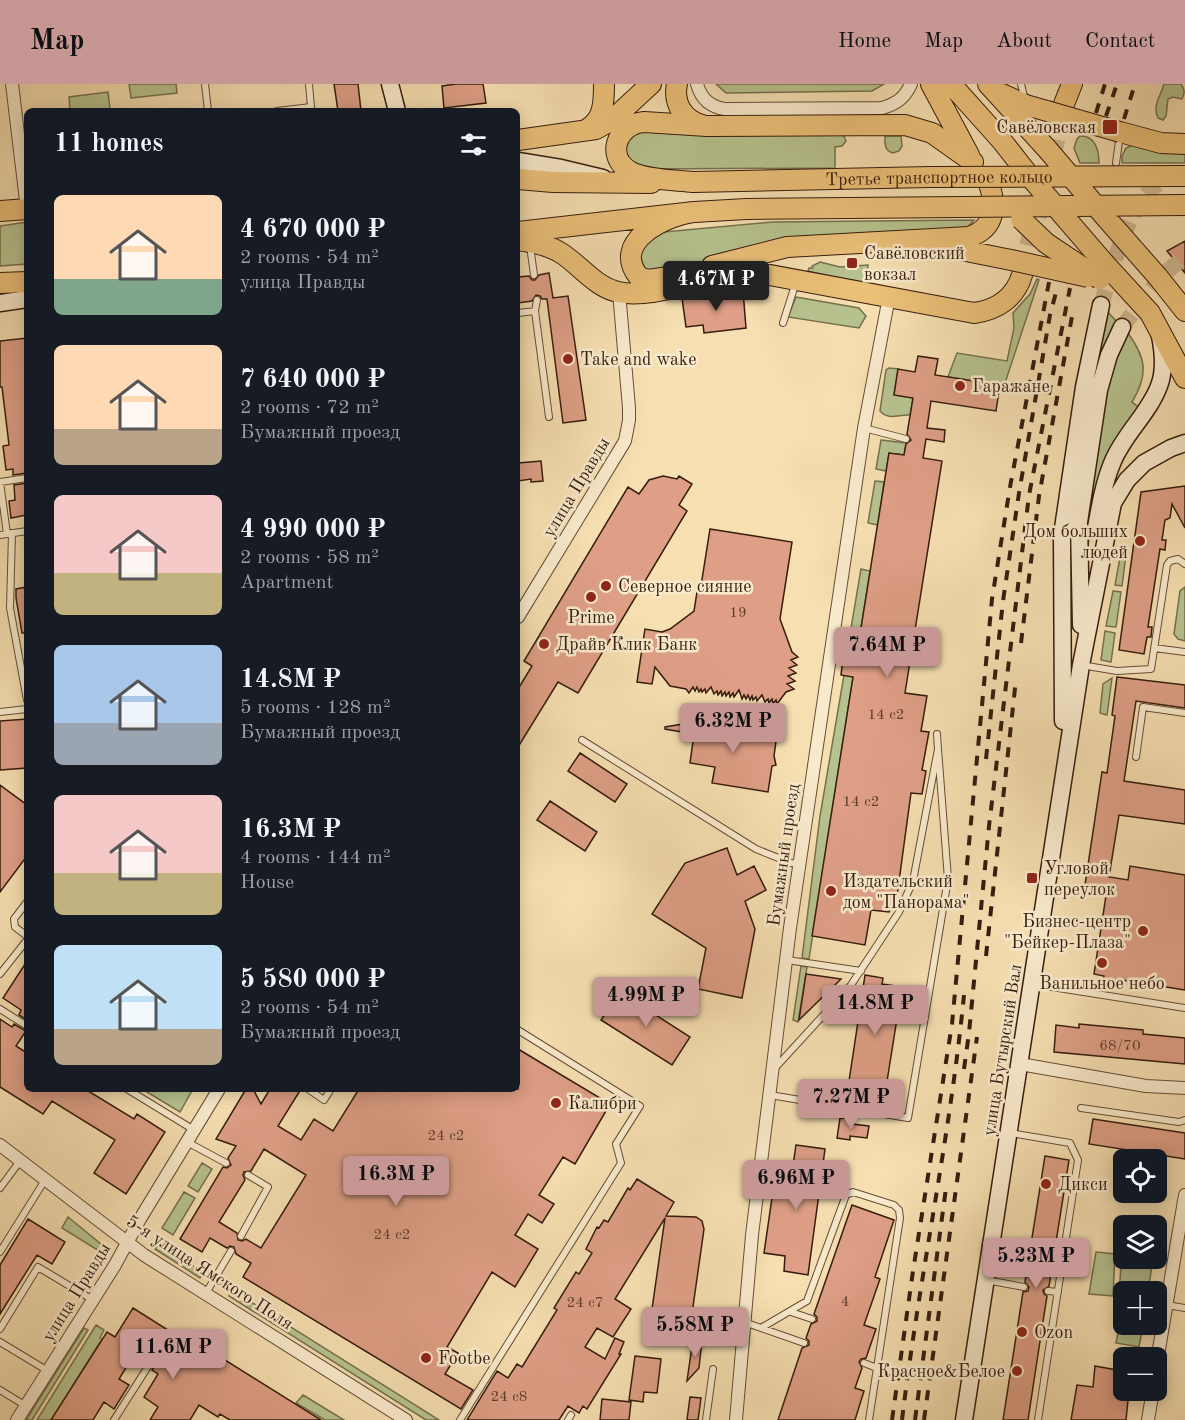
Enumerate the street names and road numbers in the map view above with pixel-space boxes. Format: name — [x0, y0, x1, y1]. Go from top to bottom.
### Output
street label: Третье транспортное кольцо — [825, 169, 1053, 189]
street label: улица Правды — [540, 434, 614, 541]
street label: Бумажный проезд — [765, 782, 803, 928]
street label: улица Бутырский Вал — [981, 963, 1025, 1137]
street label: 5-я улица Ямского Поля — [123, 1212, 296, 1333]
street label: улица Правды — [39, 1240, 114, 1345]

